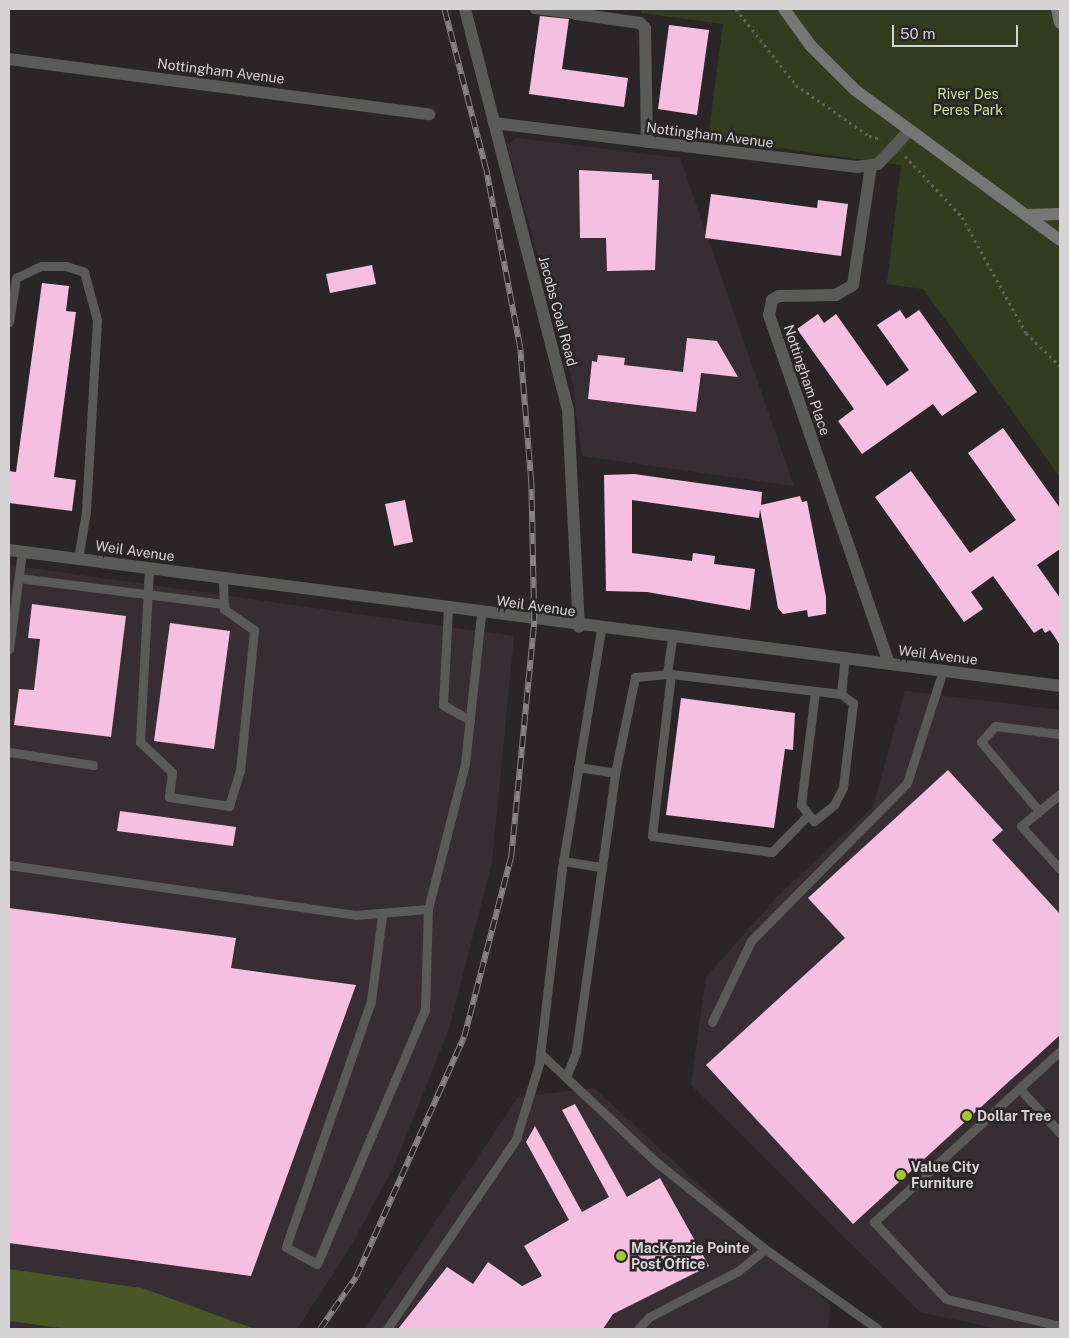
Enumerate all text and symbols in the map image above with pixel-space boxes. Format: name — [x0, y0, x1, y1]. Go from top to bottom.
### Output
scale bar — [894, 15, 1020, 47]
text: 50 m — [900, 25, 935, 42]
street label: Nottingham Avenue — [156, 55, 286, 87]
park label: River Des Peres Park — [933, 86, 1003, 118]
street label: Nottingham Avenue — [645, 119, 775, 151]
street label: Jacobs Coal Road — [535, 254, 581, 368]
street label: Nottingham Place — [780, 322, 834, 438]
street label: Weil Avenue — [94, 537, 176, 565]
street label: Weil Avenue — [495, 592, 577, 620]
street label: Weil Avenue — [897, 642, 979, 668]
place label: Dollar Tree — [977, 1108, 1051, 1124]
marker: Dollar Tree — [961, 1110, 973, 1122]
place label: Value City Furniture — [911, 1159, 980, 1192]
marker: Value City Furniture — [895, 1169, 907, 1181]
place label: MacKenzie Pointe Post Office — [631, 1240, 750, 1272]
marker: MacKenzie Pointe Post Office — [615, 1250, 627, 1262]

